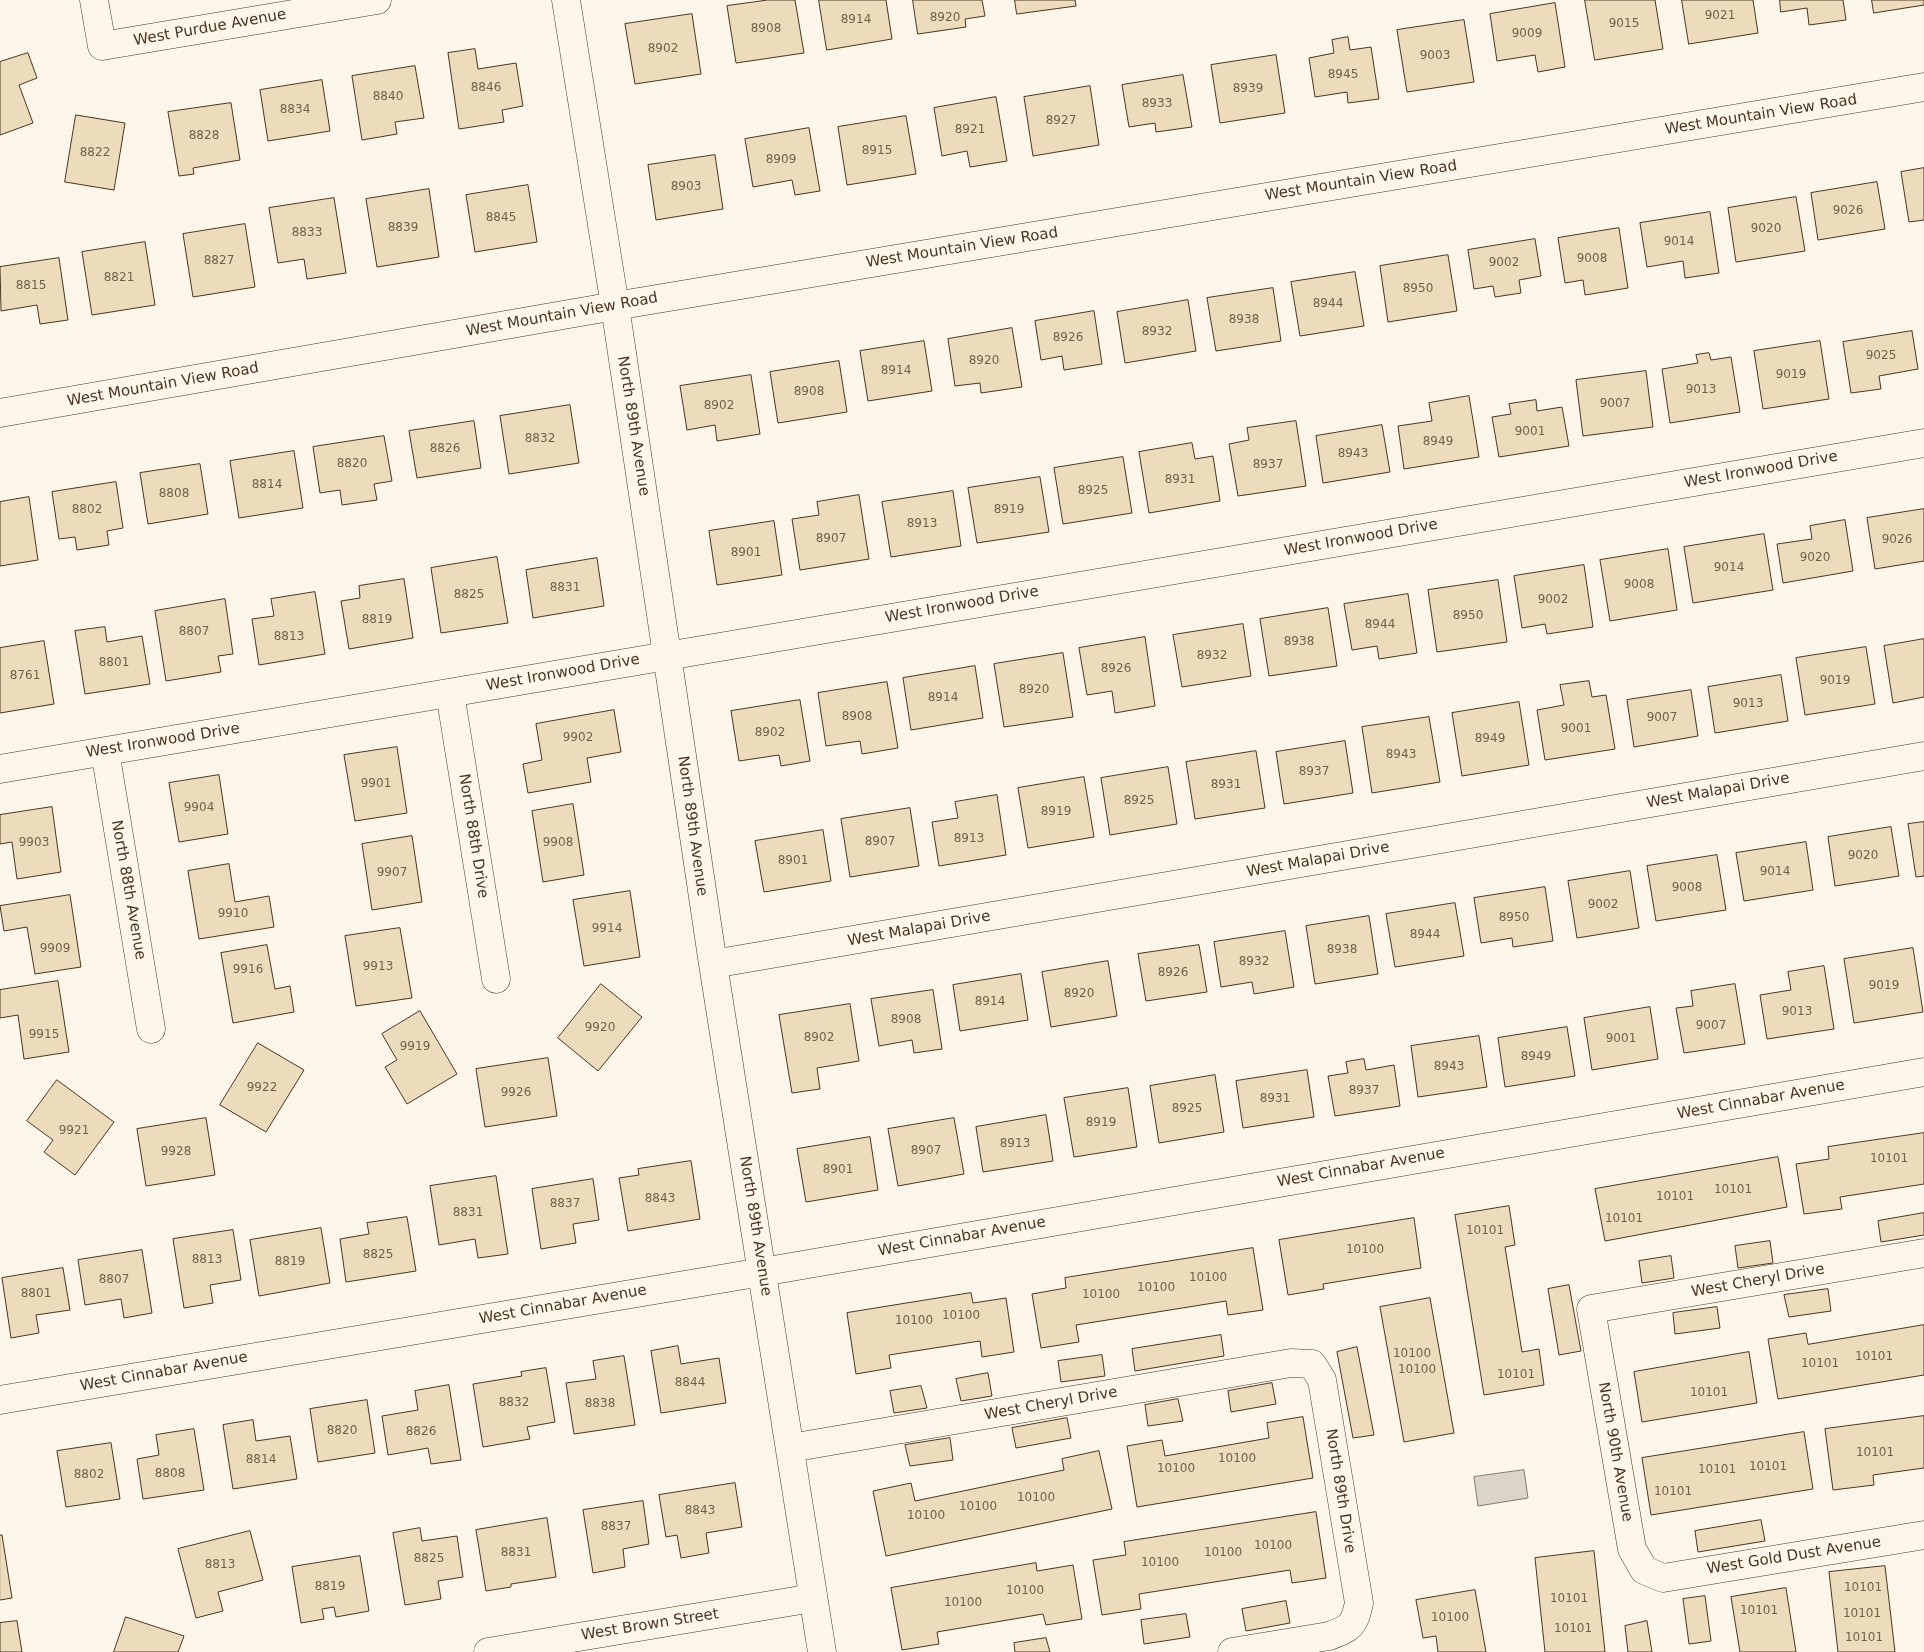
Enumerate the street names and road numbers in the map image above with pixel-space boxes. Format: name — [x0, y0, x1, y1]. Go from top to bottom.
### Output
street label: West Purdue Avenue — [132, 6, 288, 50]
street label: West Mountain View Road — [1664, 91, 1858, 139]
street label: West Mountain View Road — [1264, 157, 1458, 205]
street label: West Mountain View Road — [865, 224, 1059, 272]
street label: West Mountain View Road — [465, 289, 659, 341]
street label: North 89th Avenue — [613, 355, 653, 497]
street label: West Mountain View Road — [66, 359, 260, 411]
street label: West Ironwood Drive — [1683, 448, 1839, 492]
street label: West Ironwood Drive — [1283, 516, 1439, 560]
street label: West Ironwood Drive — [884, 583, 1040, 627]
street label: West Ironwood Drive — [485, 651, 641, 695]
street label: West Ironwood Drive — [85, 720, 241, 762]
street label: North 89th Avenue — [673, 755, 711, 897]
street label: West Malapai Drive — [1645, 770, 1791, 812]
street label: North 88th Drive — [454, 772, 492, 900]
street label: North 88th Avenue — [107, 819, 149, 961]
street label: West Malapai Drive — [1245, 839, 1391, 881]
street label: West Malapai Drive — [846, 908, 992, 950]
street label: West Cinnabar Avenue — [1676, 1076, 1846, 1124]
street label: West Cinnabar Avenue — [1276, 1144, 1446, 1192]
street label: North 89th Avenue — [735, 1155, 775, 1297]
street label: West Cinnabar Avenue — [877, 1213, 1047, 1261]
street label: West Cheryl Drive — [1690, 1260, 1826, 1302]
street label: West Cinnabar Avenue — [478, 1281, 648, 1329]
street label: West Cinnabar Avenue — [79, 1348, 249, 1396]
street label: North 90th Avenue — [1594, 1381, 1636, 1523]
street label: West Cheryl Drive — [983, 1383, 1119, 1425]
street label: North 89th Drive — [1321, 1427, 1359, 1555]
street label: West Gold Dust Avenue — [1706, 1533, 1882, 1579]
street label: West Brown Street — [580, 1605, 720, 1645]

